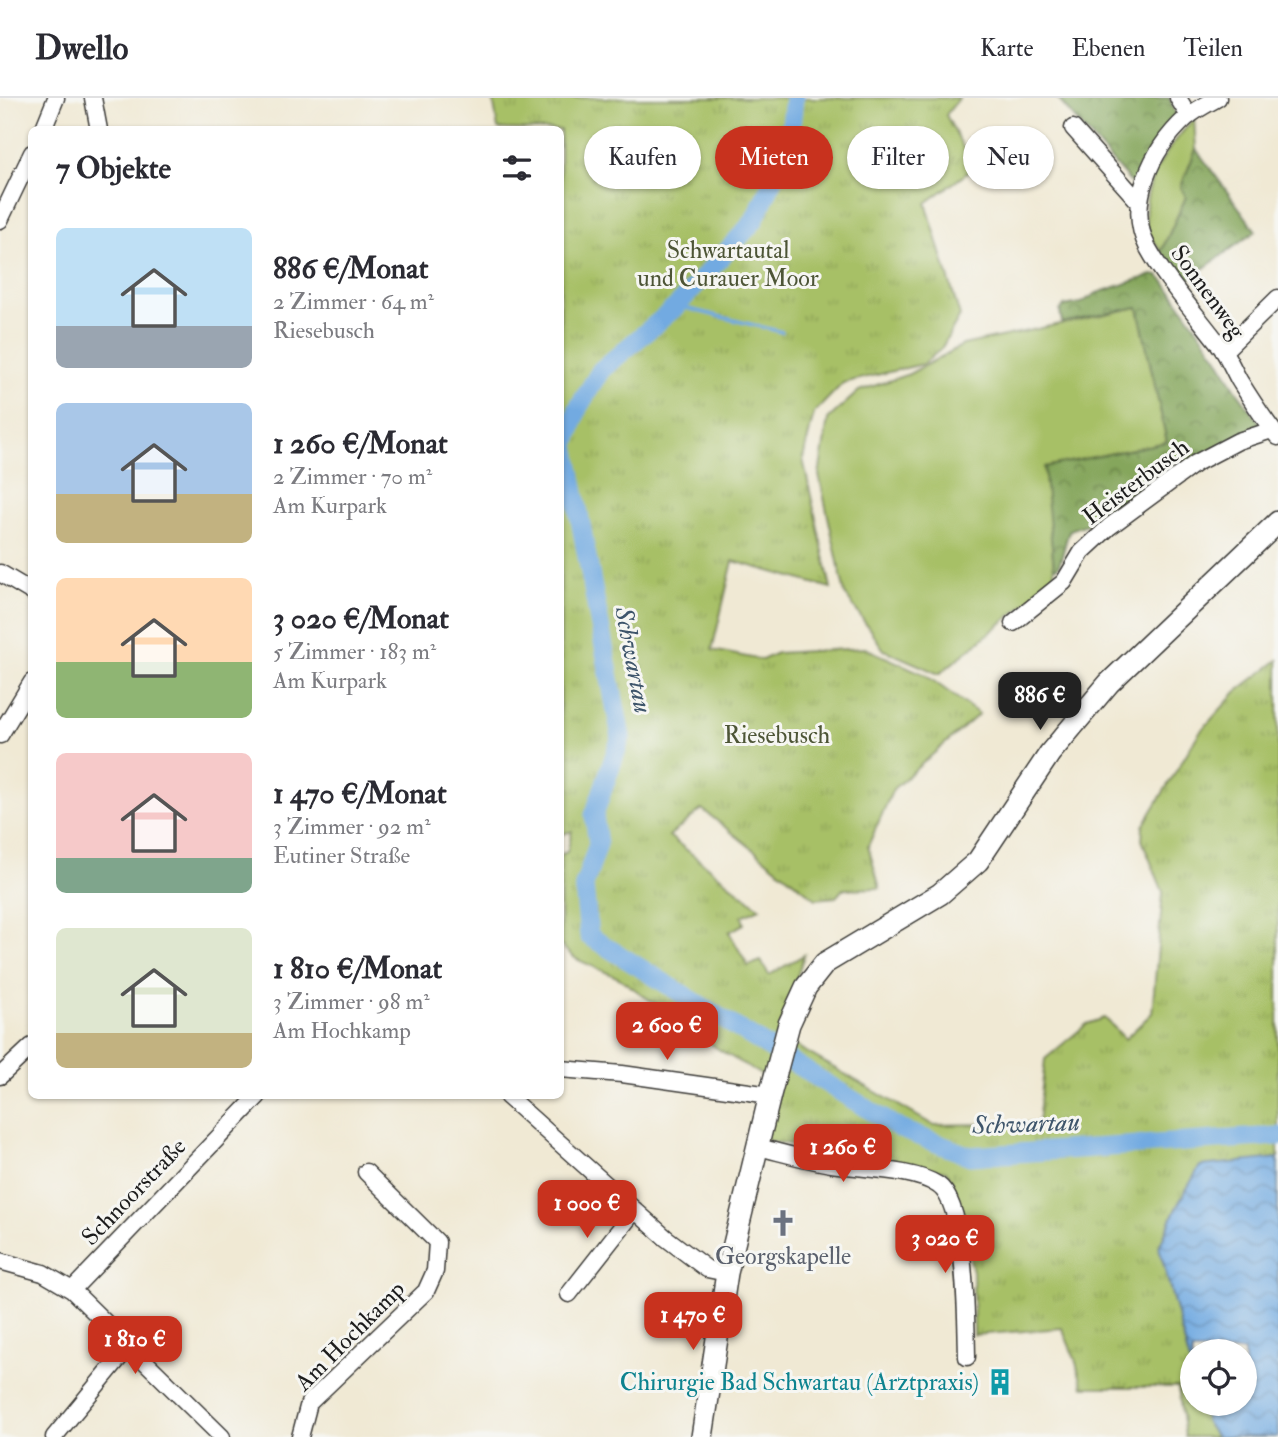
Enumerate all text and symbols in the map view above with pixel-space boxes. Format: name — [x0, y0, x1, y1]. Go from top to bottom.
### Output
text: Dwello — [35, 28, 128, 69]
text: Karte — [980, 33, 1033, 64]
text: Ebenen — [1071, 33, 1145, 64]
text: Teilen — [1183, 33, 1243, 64]
chip: Kaufen — [584, 126, 701, 189]
chip: Mieten — [715, 126, 833, 189]
chip: Filter — [847, 126, 949, 189]
chip: Neu — [963, 126, 1054, 189]
icon: filters — [498, 149, 536, 187]
text: 7 Objekte — [56, 150, 171, 187]
park label: Schwartautal und Curauer Moor — [637, 235, 819, 294]
street label: Sonnenweg — [1164, 239, 1253, 346]
text: 886 €/Monat — [273, 250, 428, 287]
icon: home — [112, 256, 196, 340]
text: 2 Zimmer · 64 m² — [273, 287, 434, 316]
text: Riesebusch — [273, 316, 375, 345]
text: 1 260 €/Monat — [273, 425, 448, 462]
icon: home — [112, 431, 196, 515]
street label: Heisterbusch — [1077, 432, 1196, 532]
text: 2 Zimmer · 70 m² — [273, 462, 432, 491]
text: Am Kurpark — [273, 491, 387, 520]
text: 3 020 €/Monat — [273, 600, 449, 637]
water label: Schwartau — [607, 603, 659, 716]
icon: home — [112, 606, 196, 690]
text: 5 Zimmer · 183 m² — [273, 637, 436, 666]
text: Am Kurpark — [273, 666, 387, 695]
pin: 886 € — [991, 672, 1089, 732]
text: 886 € — [1014, 680, 1066, 709]
park label: Riesebusch — [724, 720, 831, 751]
text: 1 470 €/Monat — [273, 775, 447, 812]
icon: home — [112, 781, 196, 865]
text: 3 Zimmer · 92 m² — [273, 812, 431, 841]
text: Eutiner Straße — [273, 841, 410, 870]
text: 1 810 €/Monat — [273, 950, 442, 987]
icon: home — [112, 956, 196, 1040]
text: 3 Zimmer · 98 m² — [273, 987, 430, 1016]
pin: 2 600 € — [602, 1002, 732, 1062]
text: 2 600 € — [632, 1010, 702, 1039]
text: Am Hochkamp — [273, 1016, 411, 1045]
water label: Schwartau — [971, 1106, 1080, 1142]
pin: 1 260 € — [778, 1124, 908, 1184]
street label: Schnoorstraße — [75, 1132, 193, 1252]
text: 1 260 € — [810, 1132, 876, 1161]
pin: 1 000 € — [522, 1180, 652, 1240]
text: 1 000 € — [554, 1188, 620, 1217]
church icon: Georgskapelle — [768, 1208, 798, 1238]
pin: 3 020 € — [880, 1216, 1010, 1275]
text: 3 020 € — [911, 1223, 979, 1252]
place label: Georgskapelle — [715, 1241, 851, 1272]
street label: Am Hochkamp — [287, 1274, 412, 1399]
pin: 1 470 € — [628, 1292, 758, 1352]
text: 1 470 € — [660, 1300, 726, 1329]
pin: 1 810 € — [70, 1316, 200, 1376]
text: 1 810 € — [104, 1324, 166, 1353]
map controls — [1180, 1339, 1257, 1416]
button: locate — [1180, 1339, 1257, 1416]
place label: Chirurgie Bad Schwartau (Arztpraxis) — [620, 1367, 979, 1398]
building icon: Chirurgie Bad Schwartau (Arztpraxis) — [985, 1367, 1015, 1397]

